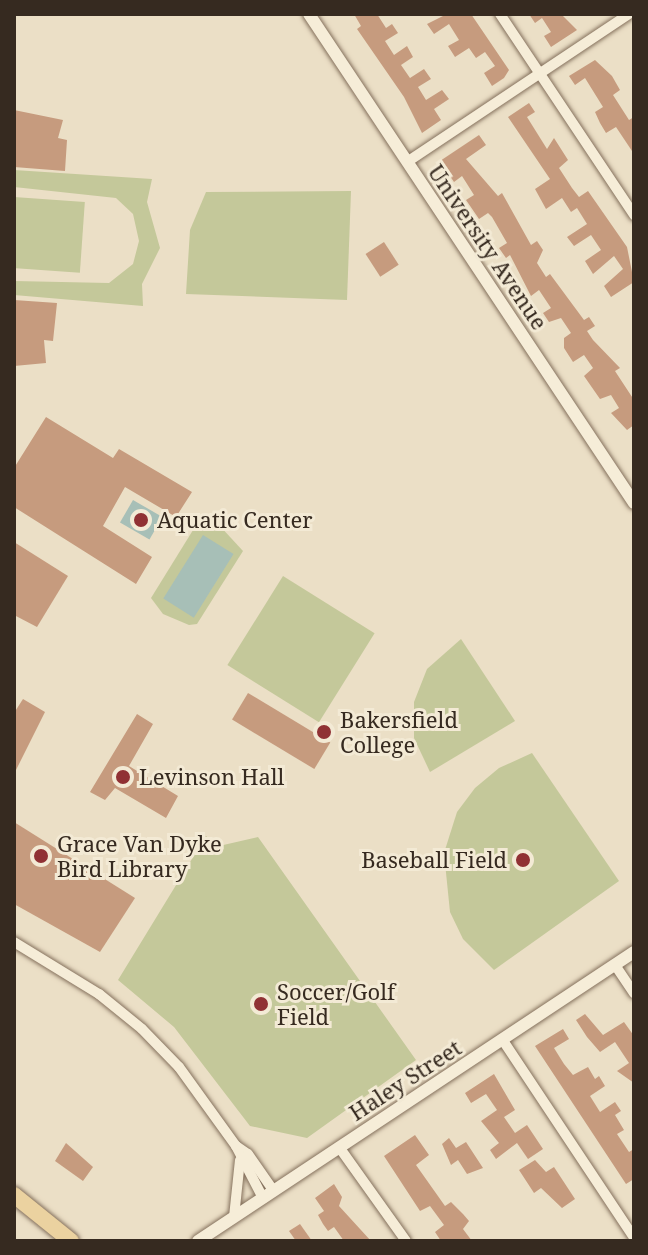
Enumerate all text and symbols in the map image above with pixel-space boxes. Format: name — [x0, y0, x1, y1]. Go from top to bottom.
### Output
street label: University Avenue — [423, 159, 553, 335]
place label: Aquatic Center — [157, 507, 313, 533]
marker: Aquatic Center — [132, 511, 150, 529]
place label: Bakersfield College — [340, 706, 458, 758]
marker: Bakersfield College — [315, 723, 333, 741]
place label: Levinson Hall — [139, 764, 284, 790]
marker: Levinson Hall — [114, 768, 132, 786]
place label: Grace Van Dyke Bird Library — [57, 830, 222, 882]
marker: Grace Van Dyke Bird Library — [32, 847, 50, 865]
place label: Baseball Field — [361, 847, 507, 873]
marker: Baseball Field — [514, 851, 532, 869]
place label: Soccer/Golf Field — [277, 978, 395, 1030]
marker: Soccer/Golf Field — [252, 995, 270, 1013]
street label: Haley Street — [344, 1034, 466, 1126]

